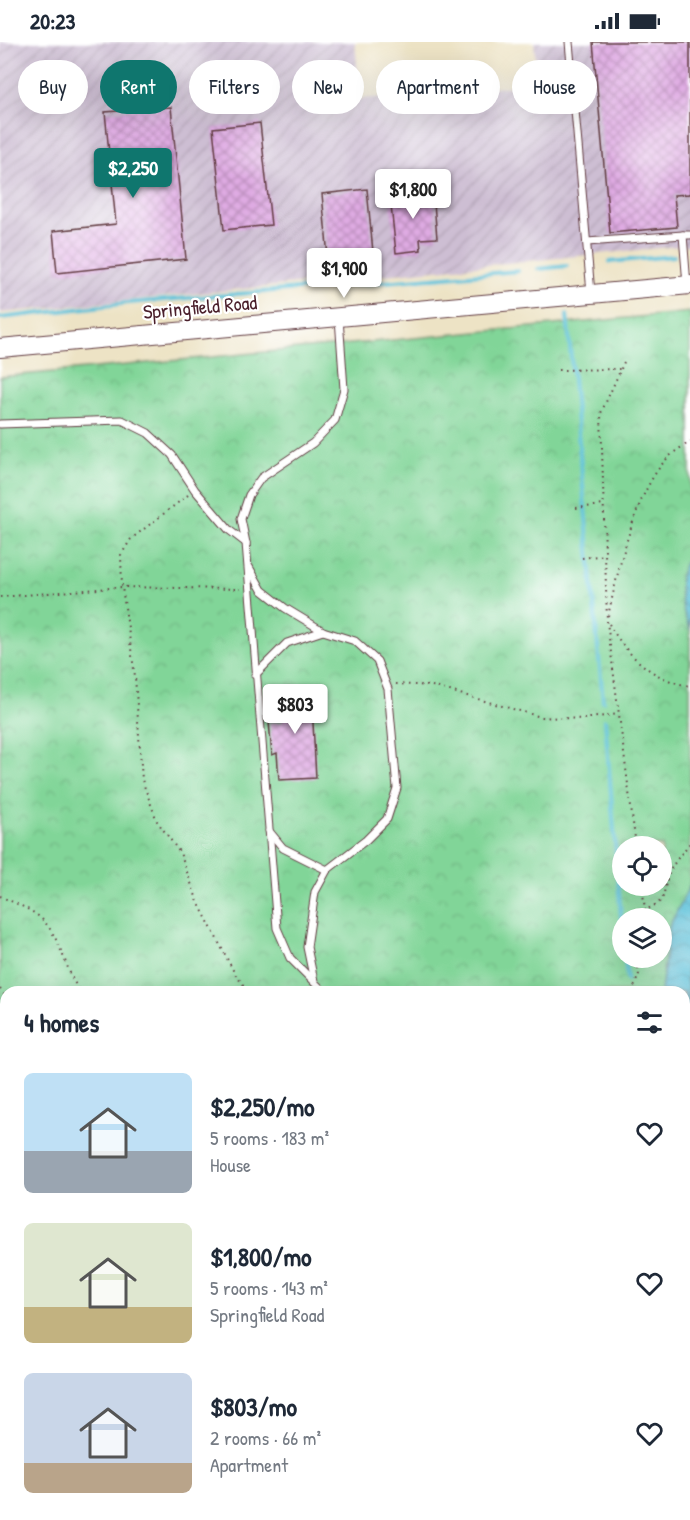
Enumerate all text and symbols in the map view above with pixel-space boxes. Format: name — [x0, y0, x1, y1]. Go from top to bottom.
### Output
text: 20:23 — [30, 6, 75, 36]
chip: Buy — [18, 60, 88, 114]
chip: Rent — [100, 60, 177, 114]
chip: Filters — [189, 60, 280, 114]
chip: New — [292, 60, 364, 114]
chip: Apartment — [376, 60, 500, 114]
chip: House — [512, 60, 597, 114]
pin: $2,250 — [84, 148, 182, 199]
text: $2,250 — [108, 154, 158, 181]
pin: $1,800 — [364, 169, 462, 220]
text: $1,800 — [389, 175, 437, 202]
pin: $1,900 — [295, 248, 393, 299]
text: $1,900 — [321, 254, 367, 281]
street label: Springfield Road — [142, 288, 258, 325]
pin: $803 — [259, 684, 331, 735]
text: $803 — [277, 690, 313, 717]
map controls — [612, 836, 672, 968]
button: locate — [612, 836, 672, 896]
button: layers — [612, 908, 672, 968]
text: 4 homes — [24, 1005, 99, 1040]
icon: filters — [633, 1006, 666, 1039]
text: $2,250/mo — [210, 1089, 315, 1124]
icon: home — [72, 1097, 144, 1169]
icon: heart — [633, 1117, 666, 1150]
text: 5 rooms · 183 m² — [210, 1124, 329, 1151]
text: House — [210, 1151, 251, 1178]
text: $1,800/mo — [210, 1239, 312, 1274]
icon: home — [72, 1247, 144, 1319]
icon: heart — [633, 1267, 666, 1300]
text: 5 rooms · 143 m² — [210, 1274, 328, 1301]
text: Springfield Road — [210, 1301, 324, 1328]
text: $803/mo — [210, 1389, 297, 1424]
icon: home — [72, 1397, 144, 1469]
icon: heart — [633, 1417, 666, 1450]
text: 2 rooms · 66 m² — [210, 1424, 321, 1451]
text: Apartment — [210, 1451, 288, 1478]

